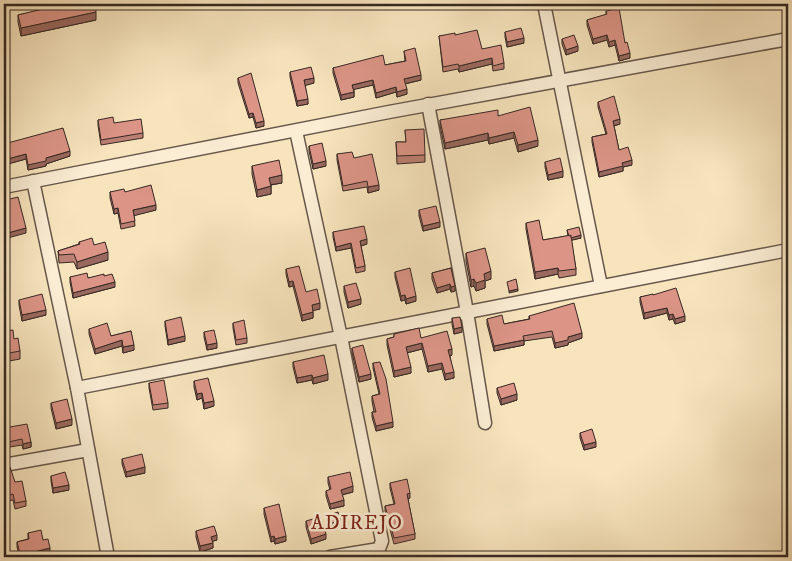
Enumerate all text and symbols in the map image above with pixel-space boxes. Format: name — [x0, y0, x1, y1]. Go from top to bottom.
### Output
district label: ADIREJO — [311, 511, 403, 536]

